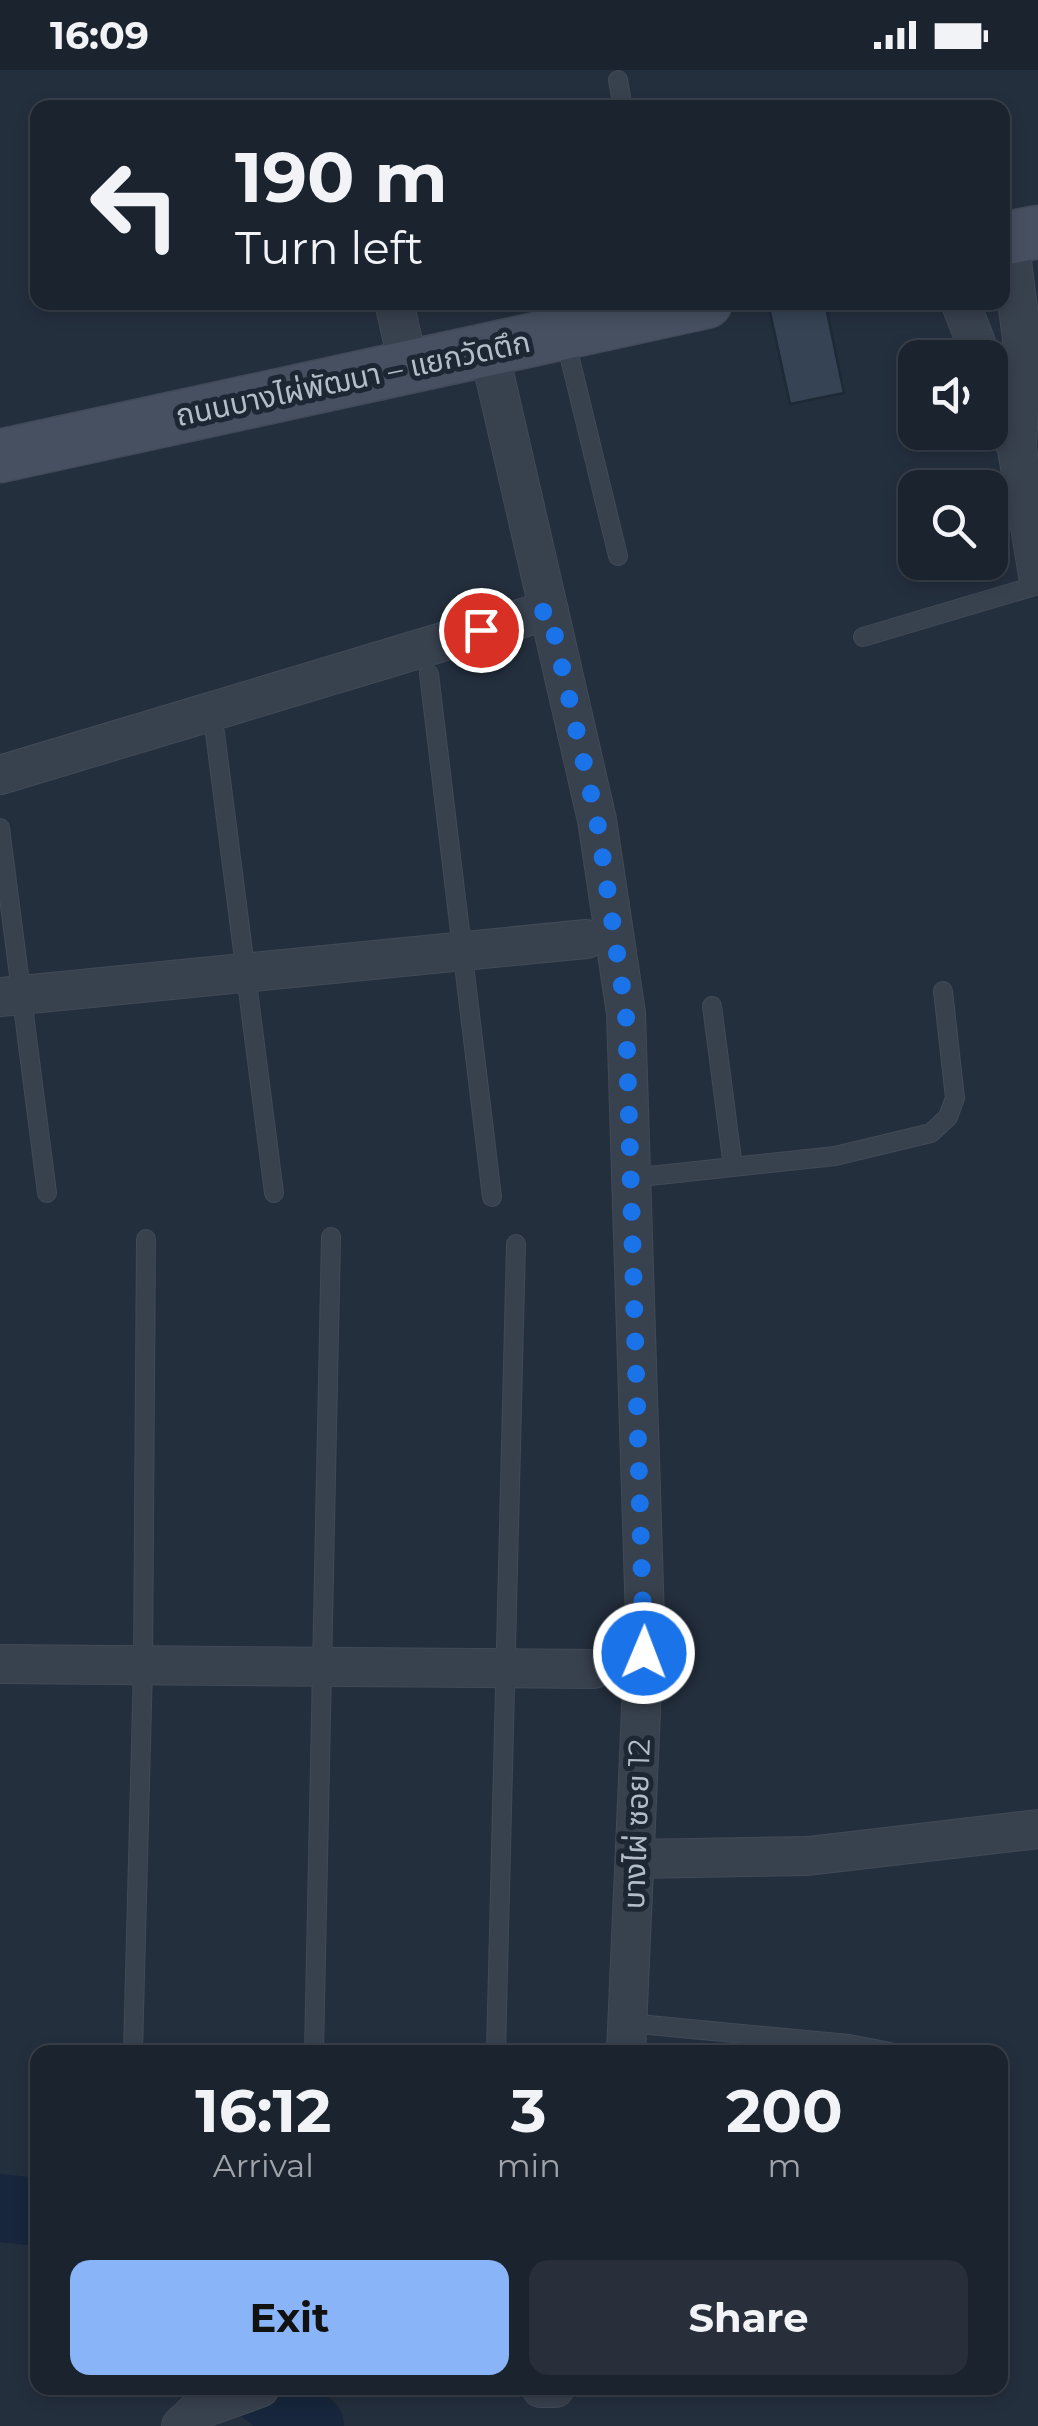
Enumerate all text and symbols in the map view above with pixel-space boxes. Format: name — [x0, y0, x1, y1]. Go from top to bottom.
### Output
text: 16:09 — [50, 12, 149, 59]
text: 190 m — [235, 134, 448, 220]
icon: left — [70, 140, 200, 270]
text: Turn left — [235, 220, 423, 275]
street label: ถนนบางไผ่พัฒนา – แยกวัดตึก — [172, 323, 533, 434]
map controls — [898, 340, 1008, 580]
button: sound — [898, 340, 1008, 450]
button: search — [898, 470, 1008, 580]
pin — [439, 588, 524, 673]
icon: arrive — [454, 603, 509, 658]
position arrow — [592, 1601, 696, 1705]
street label: บางไผ่ ซอย 12 — [615, 1738, 658, 1910]
text: 16:12 — [195, 2074, 332, 2147]
text: 3 — [511, 2074, 547, 2147]
text: 200 — [726, 2074, 843, 2147]
text: Arrival — [213, 2146, 314, 2185]
text: min — [497, 2146, 561, 2185]
text: m — [767, 2146, 801, 2185]
button: Exit — [70, 2260, 509, 2375]
button: Share — [529, 2260, 968, 2375]

